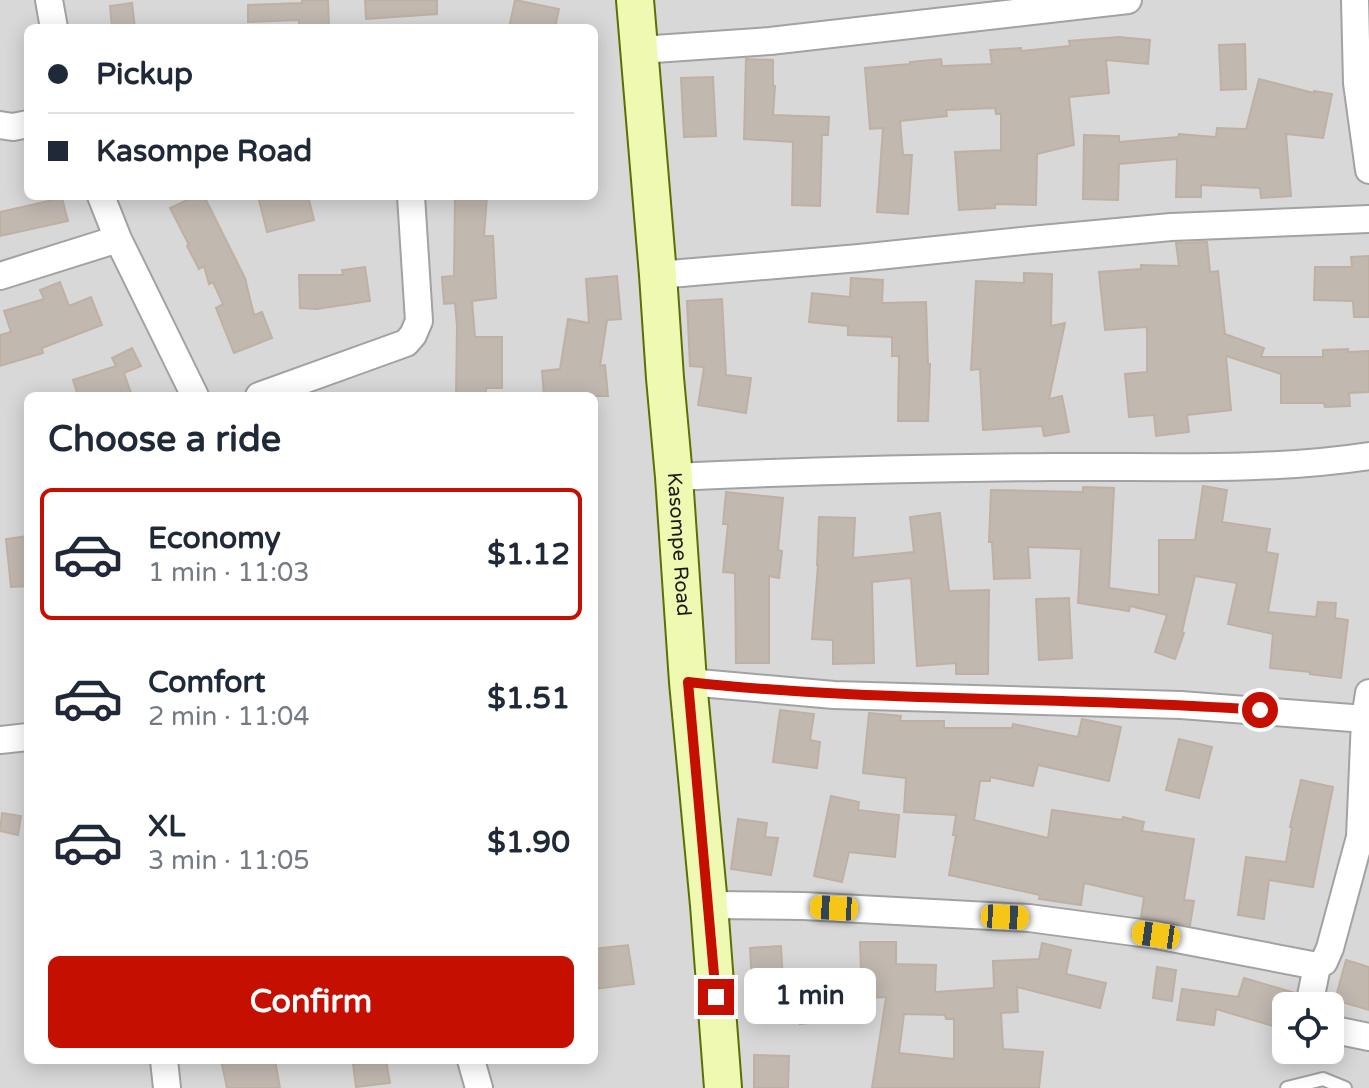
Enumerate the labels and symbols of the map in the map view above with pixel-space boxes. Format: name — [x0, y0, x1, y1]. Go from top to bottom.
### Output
street label: Kasompe Road — [662, 471, 695, 617]
route start — [1242, 692, 1278, 728]
car — [809, 895, 859, 921]
car — [980, 904, 1030, 930]
car — [1131, 920, 1181, 950]
callout: 1 min — [744, 969, 876, 1025]
route end — [698, 979, 734, 1015]

